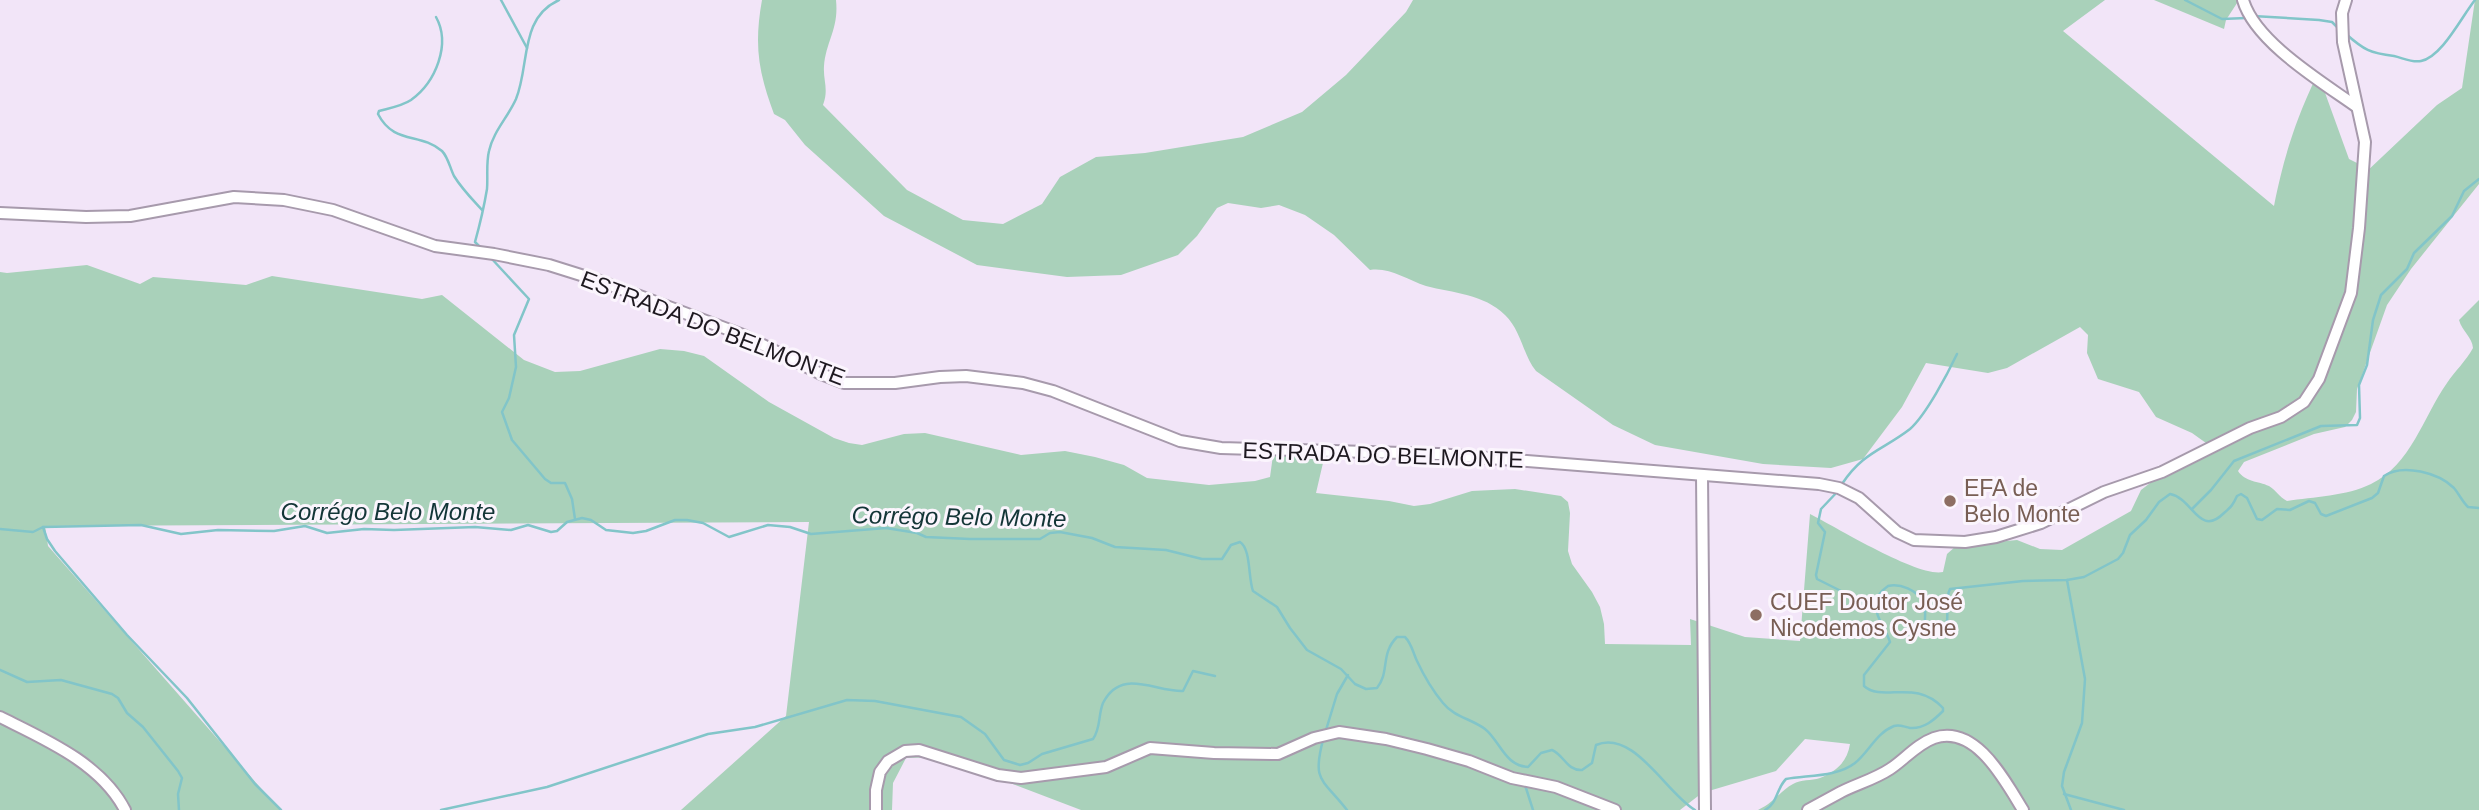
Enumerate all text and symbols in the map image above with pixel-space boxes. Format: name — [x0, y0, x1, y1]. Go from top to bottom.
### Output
street label: ESTRADA DO BELMONTE — [577, 265, 849, 391]
street label: ESTRADA DO BELMONTE — [1242, 437, 1524, 473]
place label: EFA de Belo Monte — [1964, 475, 2080, 527]
marker: EFA de Belo Monte — [1942, 493, 1958, 509]
water label: Corrégo Belo Monte — [281, 498, 495, 525]
water label: Corrégo Belo Monte — [851, 501, 1067, 532]
place label: CUEF Doutor José Nicodemos Cysne — [1770, 589, 1963, 641]
marker: CUEF Doutor José Nicodemos Cysne — [1748, 607, 1764, 623]

